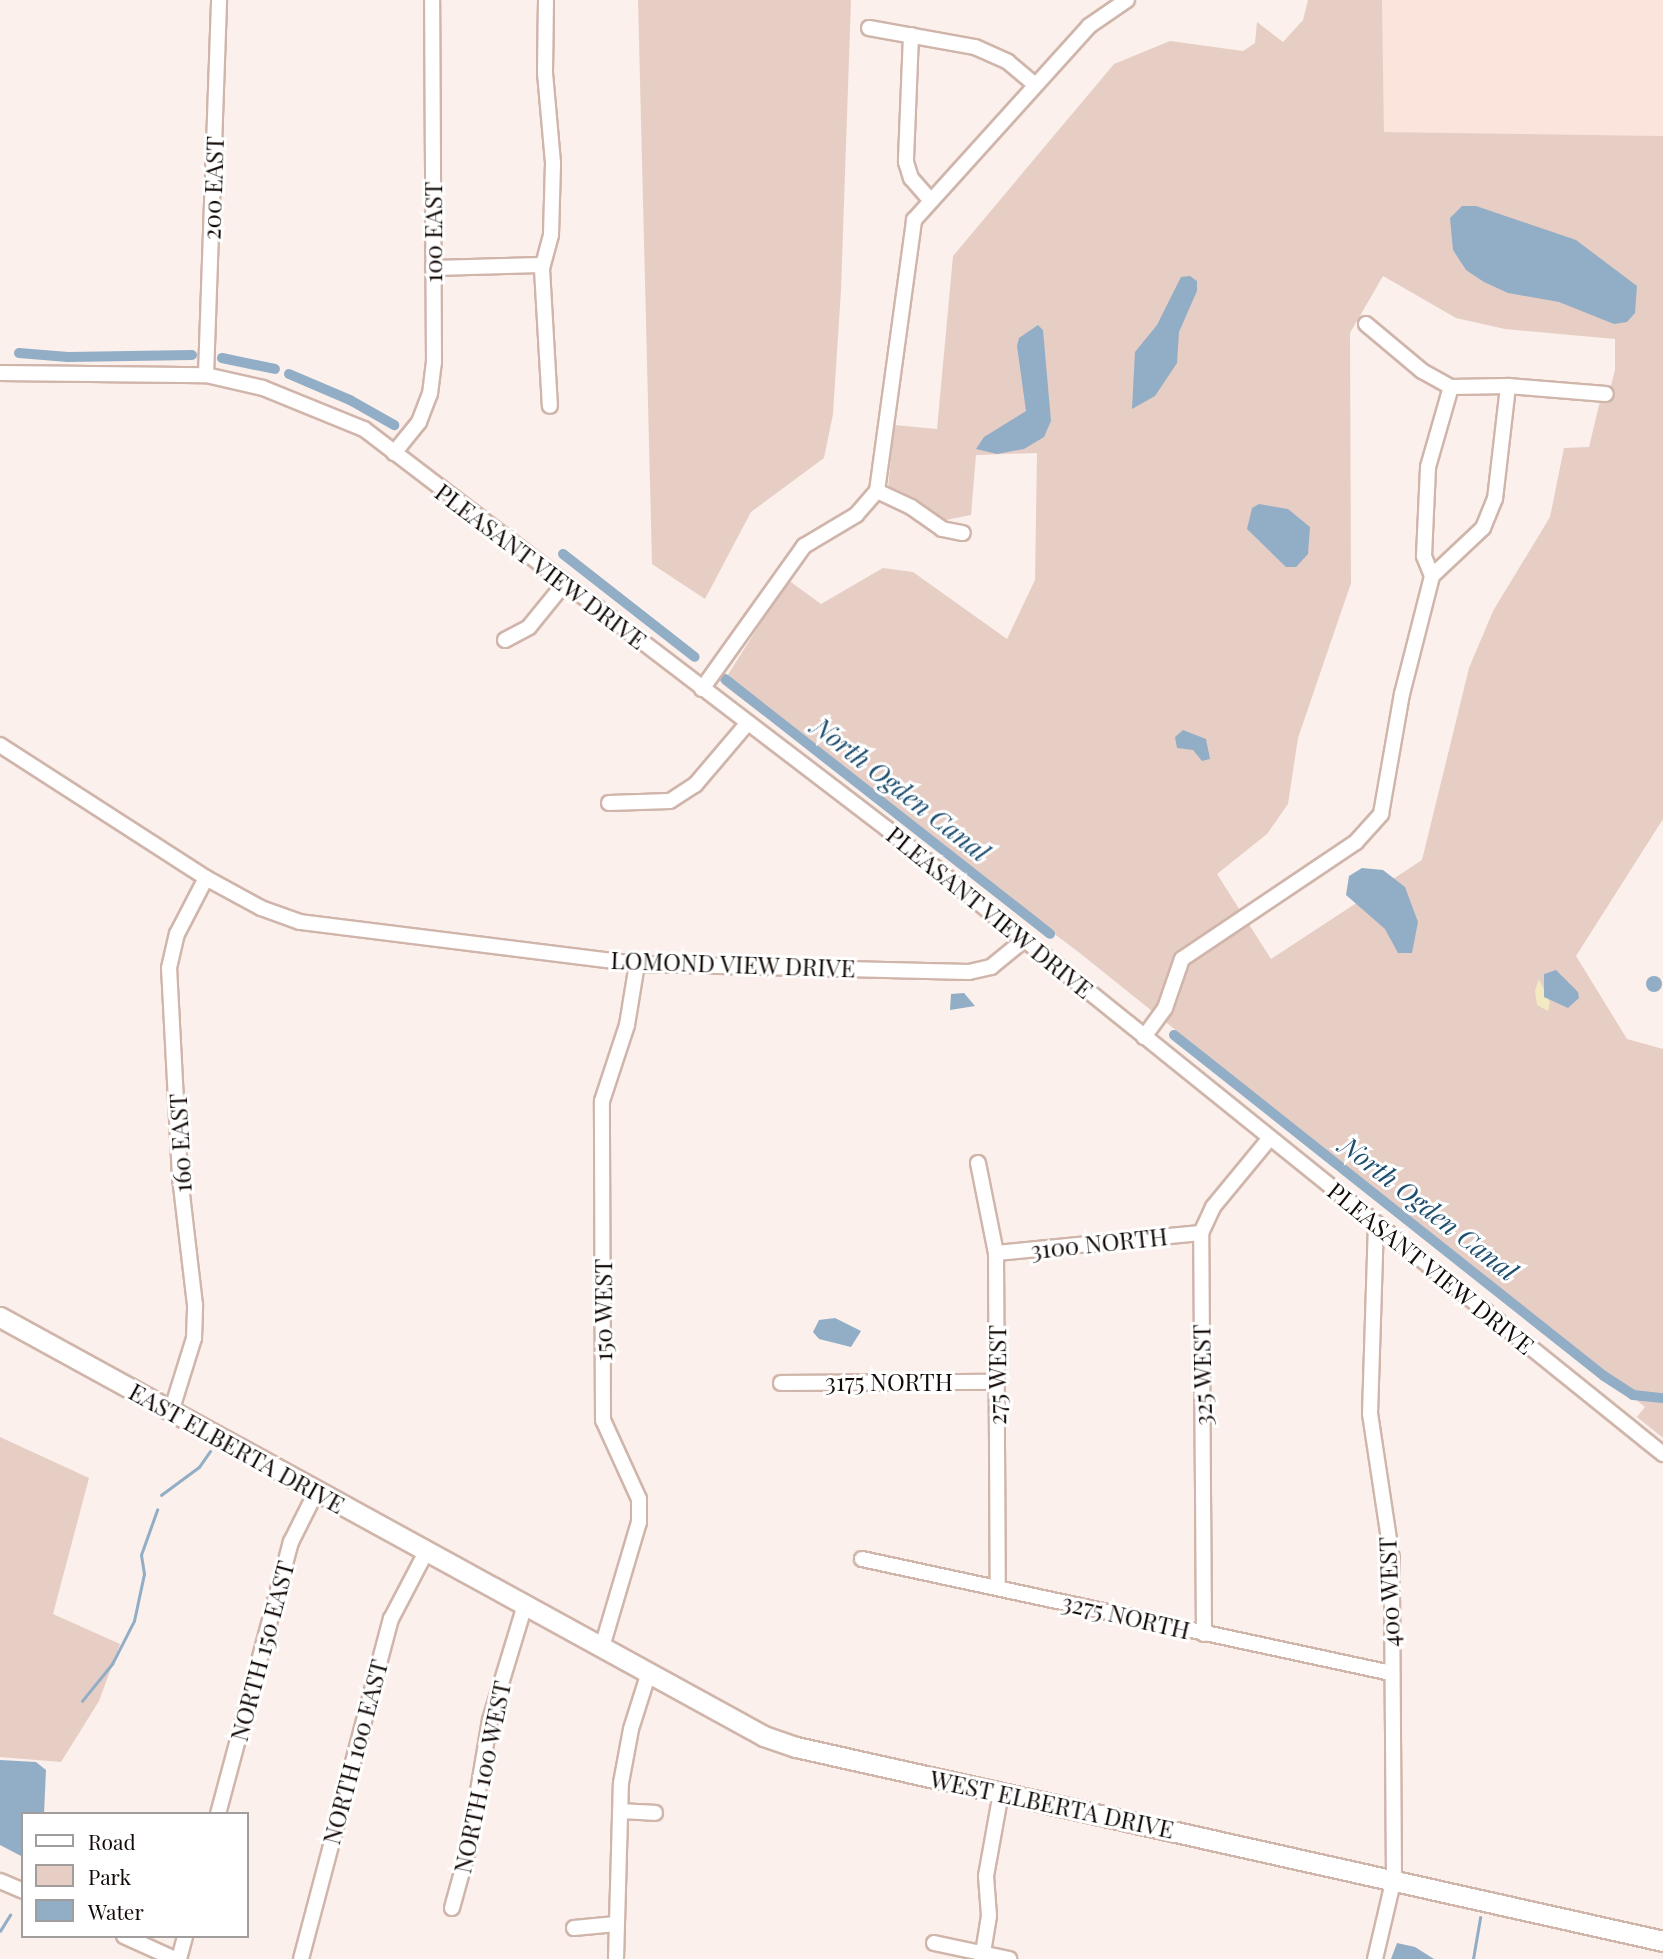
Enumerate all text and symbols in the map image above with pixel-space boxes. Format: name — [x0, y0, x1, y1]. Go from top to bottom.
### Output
street label: 200 EAST — [197, 136, 229, 240]
street label: 100 EAST — [419, 181, 447, 283]
street label: PLEASANT VIEW DRIVE — [429, 476, 653, 656]
water label: North Ogden Canal — [806, 710, 996, 868]
street label: PLEASANT VIEW DRIVE — [880, 819, 1100, 1005]
street label: LOMOND VIEW DRIVE — [609, 945, 857, 983]
street label: 160 EAST — [163, 1093, 197, 1193]
water label: North Ogden Canal — [1334, 1129, 1524, 1287]
street label: PLEASANT VIEW DRIVE — [1321, 1175, 1541, 1361]
street label: 3100 NORTH — [1029, 1222, 1169, 1264]
street label: 150 WEST — [589, 1258, 617, 1362]
street label: 275 WEST — [983, 1324, 1011, 1426]
street label: 325 WEST — [1187, 1324, 1217, 1426]
street label: 3175 NORTH — [825, 1368, 953, 1396]
street label: EAST ELBERTA DRIVE — [124, 1377, 350, 1519]
street label: 400 WEST — [1373, 1536, 1405, 1648]
street label: NORTH 150 EAST — [224, 1558, 300, 1744]
street label: 3275 NORTH — [1059, 1587, 1193, 1645]
street label: NORTH 100 EAST — [316, 1656, 394, 1848]
street label: NORTH 100 WEST — [447, 1678, 517, 1876]
street label: WEST ELBERTA DRIVE — [927, 1764, 1177, 1844]
legend — [21, 1812, 248, 1938]
text: Road — [88, 1827, 136, 1855]
text: Park — [88, 1862, 131, 1890]
text: Water — [88, 1897, 144, 1925]

